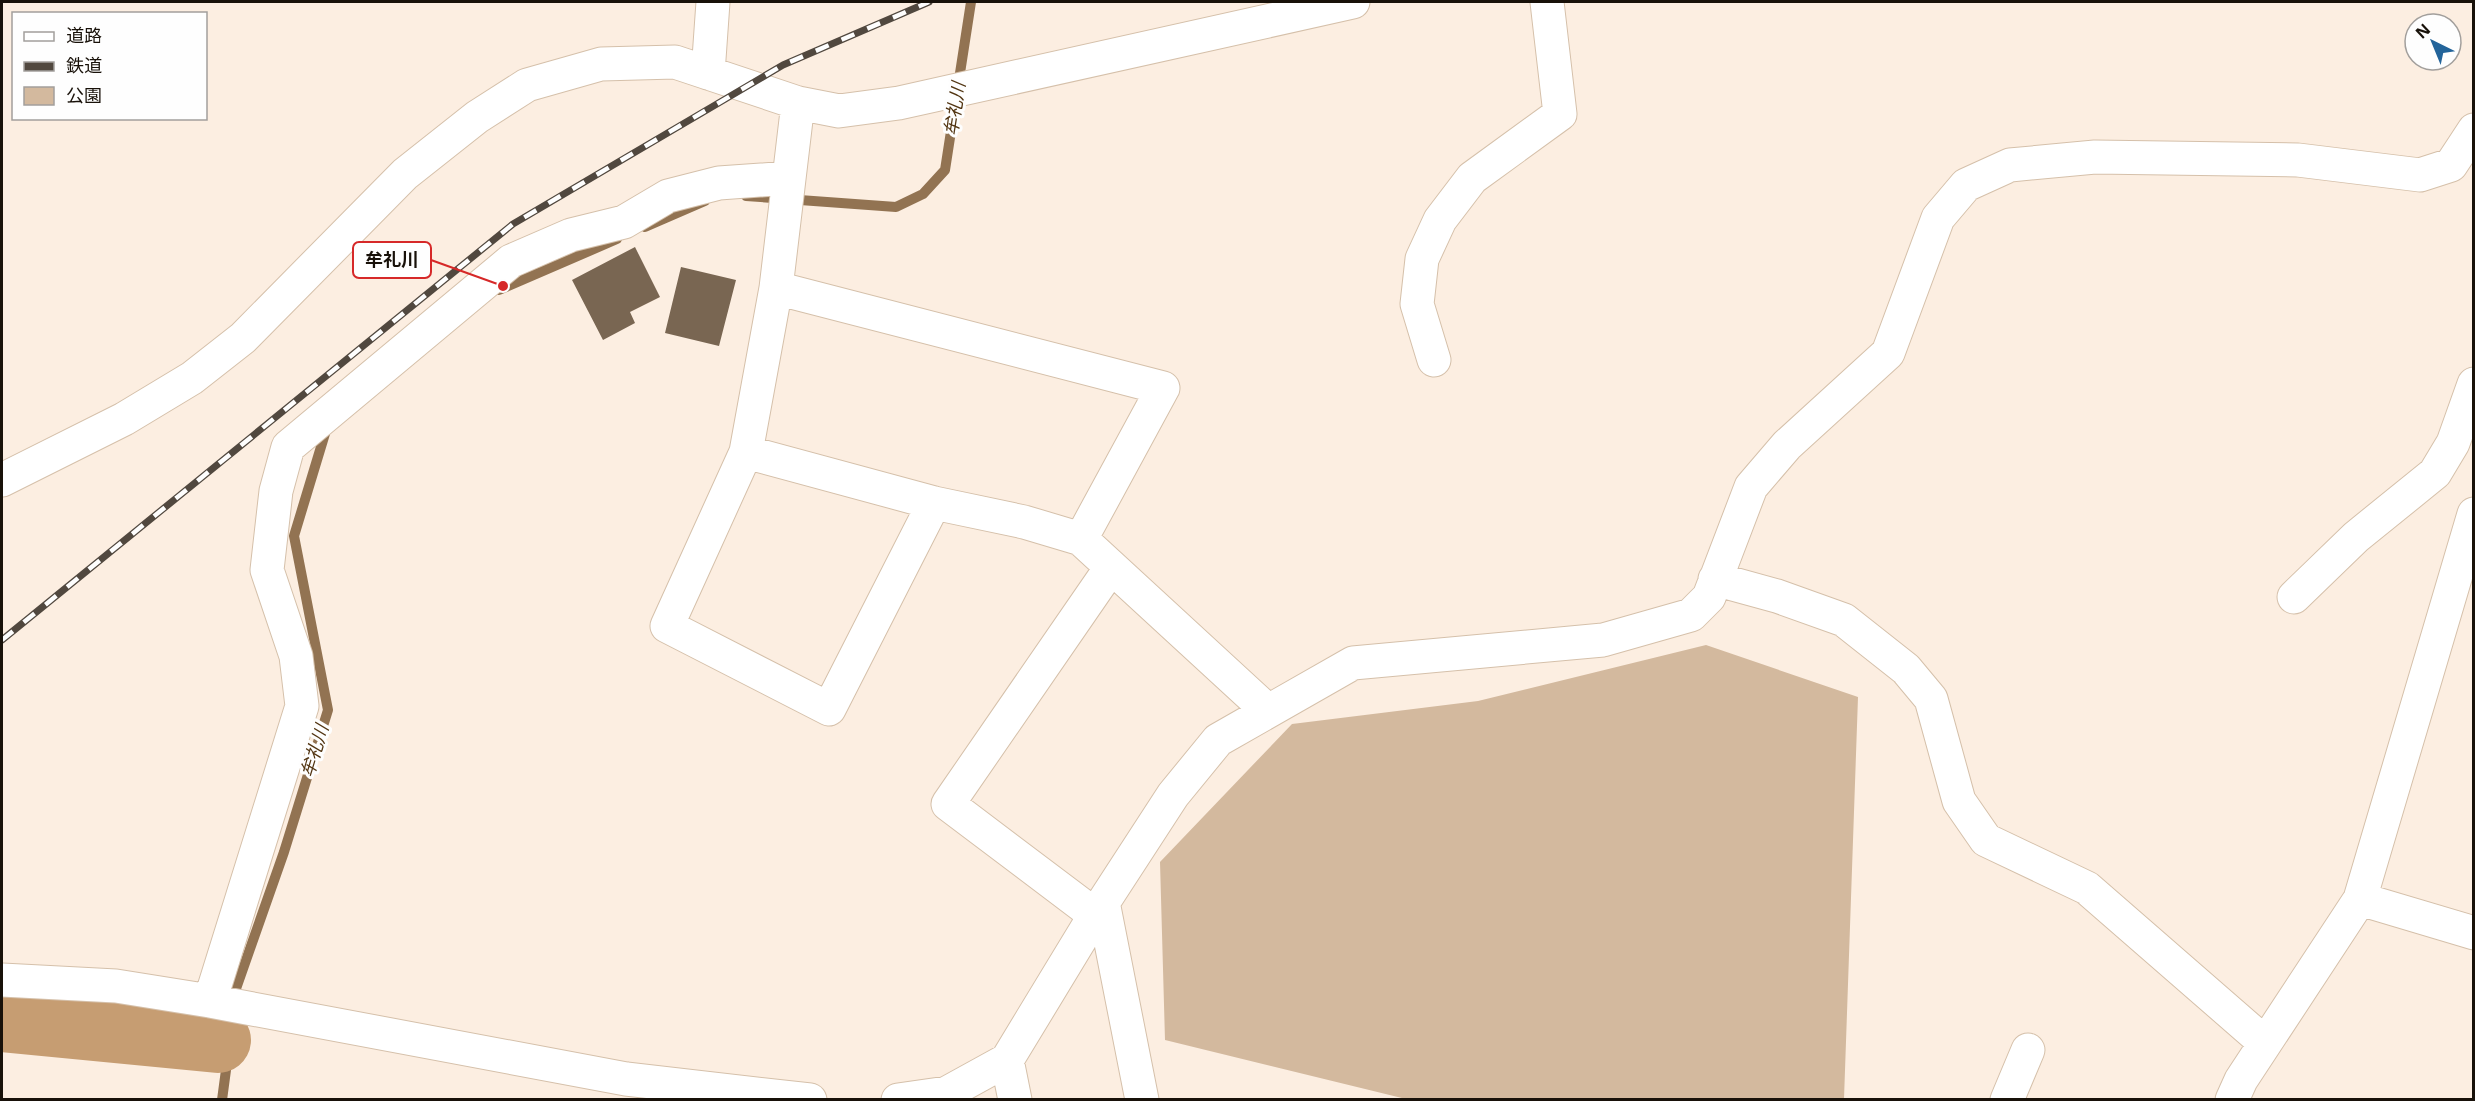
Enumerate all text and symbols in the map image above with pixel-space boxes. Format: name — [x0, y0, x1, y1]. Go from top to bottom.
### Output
legend — [12, 12, 207, 120]
north arrow — [2403, 12, 2463, 72]
text: N — [2411, 19, 2435, 44]
text: 道路 — [66, 23, 102, 47]
text: 鉄道 — [66, 53, 102, 77]
water label: 牟礼川 — [938, 78, 970, 137]
text: 公園 — [66, 83, 102, 107]
callout: 牟礼川 — [353, 242, 431, 278]
text: 牟礼川 — [365, 247, 419, 271]
water label: 牟礼川 — [295, 719, 334, 780]

